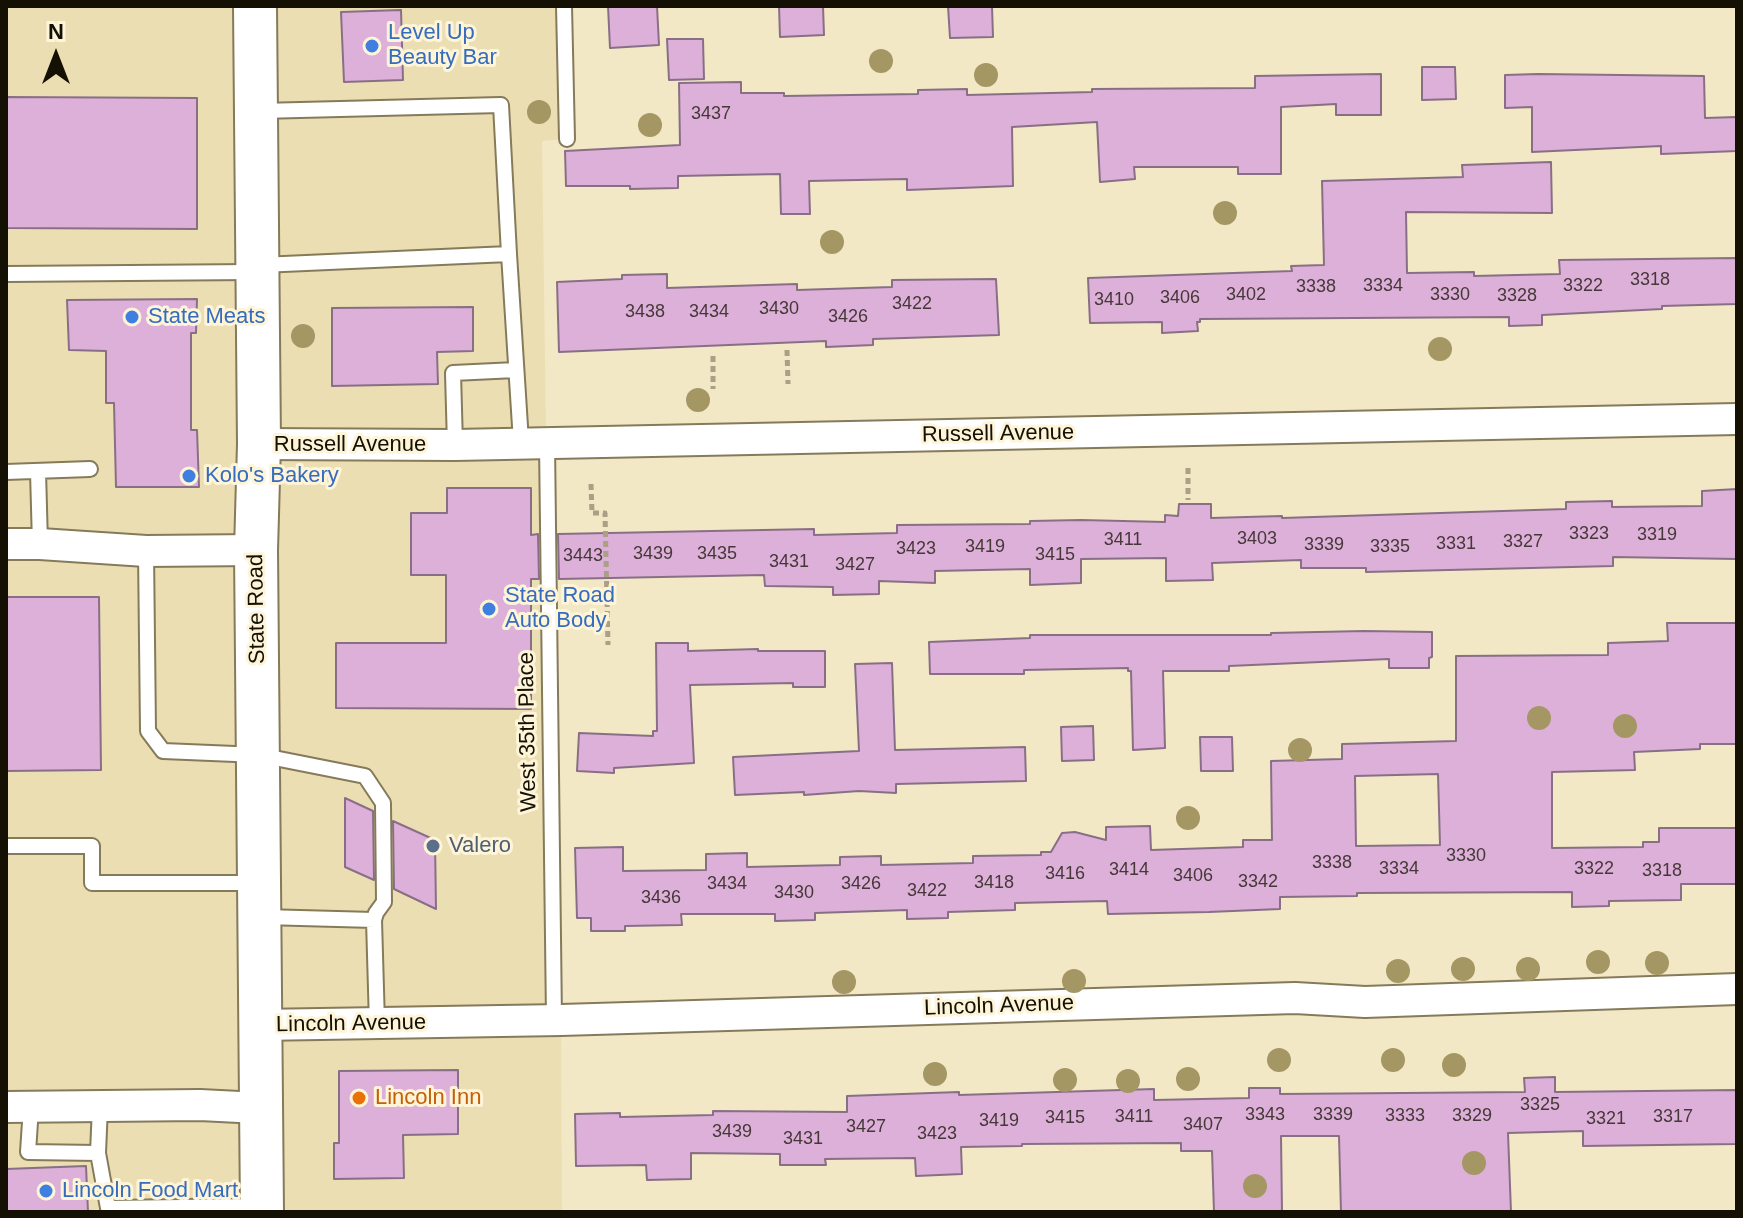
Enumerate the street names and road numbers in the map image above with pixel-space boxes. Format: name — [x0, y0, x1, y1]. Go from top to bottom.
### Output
street label: Russell Avenue — [922, 419, 1074, 449]
street label: Russell Avenue — [274, 432, 426, 458]
street label: State Road — [243, 554, 271, 664]
street label: West 35th Place — [513, 652, 543, 812]
street label: Lincoln Avenue — [924, 990, 1074, 1022]
street label: Lincoln Avenue — [276, 1009, 426, 1039]

